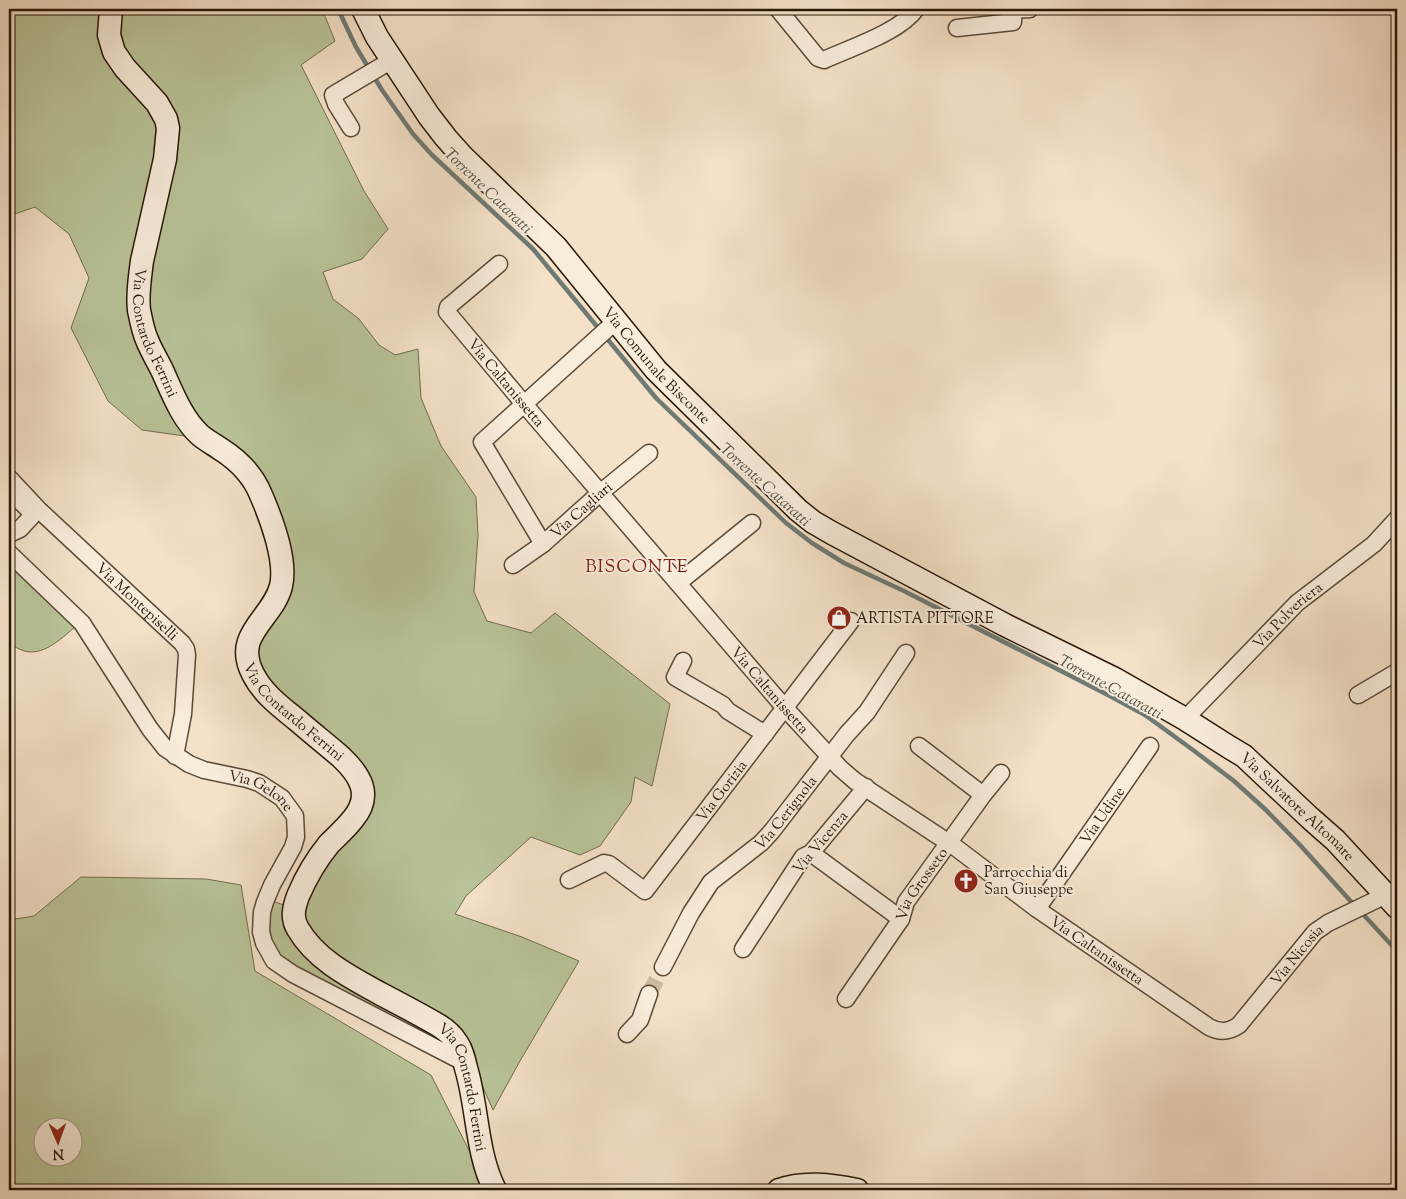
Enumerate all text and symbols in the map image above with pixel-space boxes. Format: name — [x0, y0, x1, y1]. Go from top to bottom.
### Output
water label: Torrente Cataratti — [438, 143, 537, 240]
street label: Via Contardo Ferrini — [126, 267, 182, 401]
street label: Via Comunale Bisconte — [597, 303, 714, 430]
street label: Via Caltanissetta — [462, 335, 548, 432]
water label: Torrente Cataratti — [714, 439, 815, 533]
street label: Via Cagliari — [547, 478, 618, 544]
district label: BISCONTE — [585, 555, 689, 581]
street label: Via Montepiselli — [90, 559, 182, 646]
street label: Via Polveriera — [1249, 578, 1328, 654]
shop icon: ARTISTA PITTORE — [826, 605, 852, 631]
place label: ARTISTA PITTORE — [856, 609, 994, 630]
street label: Via Caltanissetta — [725, 643, 813, 739]
water label: Torrente Cataratti — [1054, 650, 1166, 726]
street label: Via Contardo Ferrini — [237, 660, 348, 767]
street label: Via Salvatore Altomare — [1234, 748, 1359, 867]
street label: Via Gorizia — [692, 756, 753, 827]
street label: Via Gelone — [226, 766, 298, 816]
street label: Via Cerignola — [751, 772, 823, 856]
street label: Via Udine — [1076, 783, 1131, 849]
street label: Via Vicenza — [789, 807, 854, 879]
street label: Via Grosseto — [892, 844, 954, 923]
place label: Parrocchia di San Giuseppe — [984, 863, 1073, 901]
church icon: Parrocchia di San Giuseppe — [953, 868, 979, 894]
street label: Via Caltanissetta — [1045, 912, 1147, 991]
street label: Via Nicosia — [1266, 920, 1328, 991]
street label: Via Contardo Ferrini — [433, 1019, 491, 1154]
north arrow — [32, 1116, 82, 1166]
text: N — [52, 1143, 64, 1163]

